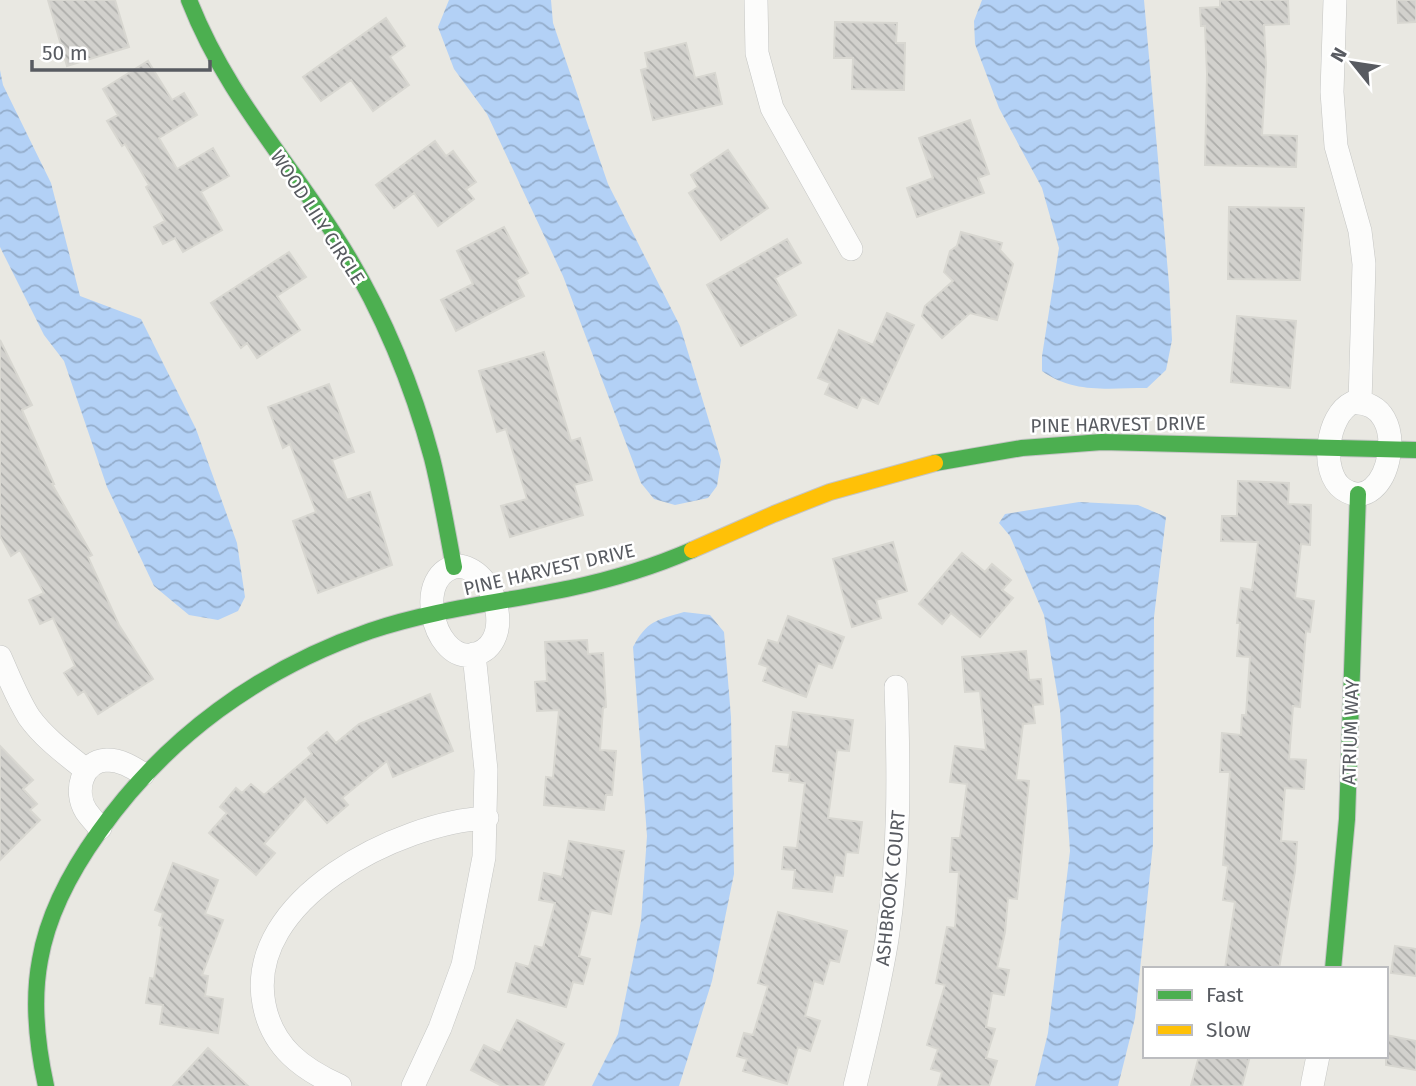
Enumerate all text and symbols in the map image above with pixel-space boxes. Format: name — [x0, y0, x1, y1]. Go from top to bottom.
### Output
scale bar — [32, 28, 210, 72]
north arrow — [1318, 28, 1388, 98]
text: 50 m — [42, 40, 88, 66]
text: N — [1326, 44, 1352, 66]
street label: WOOD LILY CIRCLE — [266, 146, 370, 289]
street label: PINE HARVEST DRIVE — [1030, 411, 1206, 438]
street label: PINE HARVEST DRIVE — [461, 539, 637, 600]
street label: ATRIUM WAY — [1337, 678, 1364, 785]
street label: ASHBROOK COURT — [871, 809, 910, 967]
legend — [1143, 967, 1388, 1058]
text: Fast — [1206, 982, 1244, 1008]
text: Slow — [1206, 1017, 1251, 1043]

